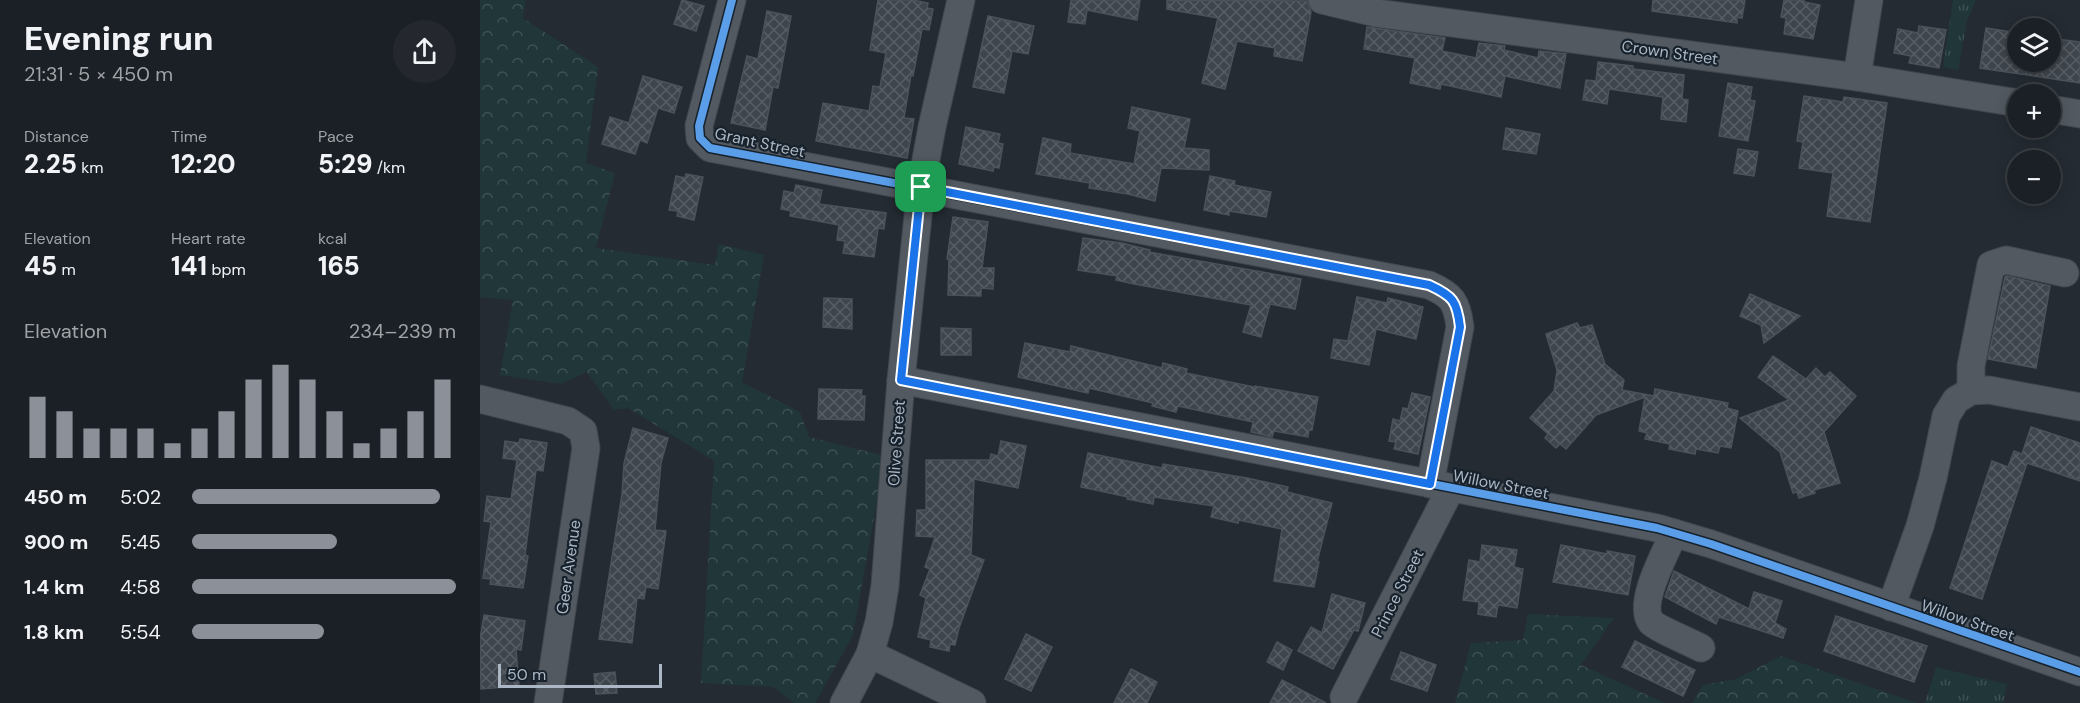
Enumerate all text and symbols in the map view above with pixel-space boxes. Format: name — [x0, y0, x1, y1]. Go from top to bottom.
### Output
text: Evening run — [24, 17, 213, 60]
map controls — [2007, 18, 2061, 204]
button: layers — [2007, 18, 2061, 72]
button: share — [393, 20, 456, 83]
street label: Crown Street — [1620, 35, 1720, 70]
text: 21:31 · 5 × 450 m — [24, 61, 173, 87]
button: + — [2007, 84, 2061, 138]
street label: Grant Street — [713, 123, 807, 162]
text: Distance — [24, 126, 89, 147]
text: Time — [171, 126, 207, 147]
text: Pace — [318, 126, 354, 147]
text: 2.25 — [24, 147, 77, 181]
text: 12:20 — [171, 147, 236, 181]
text: 5:29 — [318, 147, 372, 181]
button: − — [2007, 150, 2061, 204]
text: km — [77, 157, 104, 178]
text: /km — [372, 157, 405, 178]
pin — [895, 161, 946, 212]
icon: arrive — [904, 170, 937, 203]
text: Elevation — [24, 228, 91, 249]
text: Heart rate — [171, 228, 246, 249]
text: kcal — [318, 228, 347, 249]
text: 45 — [24, 249, 57, 283]
text: 141 — [171, 249, 207, 283]
text: 165 — [318, 249, 360, 283]
text: m — [57, 259, 76, 280]
text: bpm — [207, 259, 246, 280]
text: Elevation — [24, 318, 107, 344]
text: 234–239 m — [349, 318, 456, 344]
street label: Olive Street — [883, 399, 910, 487]
street label: Willow Street — [1451, 465, 1551, 504]
text: 450 m — [24, 484, 87, 510]
text: 5:02 — [120, 484, 161, 510]
street label: Geer Avenue — [551, 519, 585, 615]
text: 900 m — [24, 529, 88, 555]
text: 5:45 — [120, 529, 161, 555]
street label: Prince Street — [1366, 546, 1429, 641]
text: 1.4 km — [24, 574, 84, 600]
text: 4:58 — [120, 574, 161, 600]
street label: Willow Street — [1918, 595, 2017, 646]
text: 1.8 km — [24, 619, 84, 645]
text: 5:54 — [120, 619, 161, 645]
scale bar — [498, 661, 662, 688]
text: 50 m — [507, 664, 546, 685]

